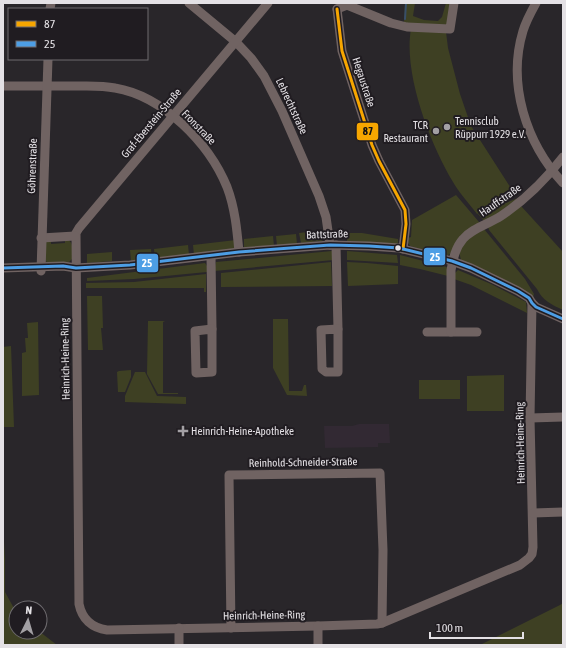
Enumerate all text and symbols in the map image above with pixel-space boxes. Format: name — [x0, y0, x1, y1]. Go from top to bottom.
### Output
legend — [8, 8, 148, 60]
text: 87 — [44, 17, 56, 31]
text: 25 — [44, 37, 55, 51]
street label: Hegaustraße — [350, 56, 378, 108]
street label: Lebrechtstraße — [274, 76, 310, 136]
street label: Graf-Eberstein-Straße — [119, 86, 183, 160]
street label: Fronstraße — [180, 107, 218, 147]
place label: Tennisclub Rüppurr 1929 e.V. — [455, 115, 526, 140]
place label: TCR Restaurant — [383, 119, 428, 144]
line badge: 87 — [356, 122, 379, 141]
marker: Tennisclub Rüppurr 1929 e.V. — [442, 122, 452, 132]
text: 87 — [363, 125, 373, 137]
marker: TCR Restaurant — [431, 126, 441, 136]
street label: Göhrenstraße — [25, 138, 39, 194]
street label: Hauffstraße — [477, 181, 523, 219]
street label: Battstraße — [306, 227, 348, 241]
unlabelled marker — [393, 243, 403, 253]
line badge: 25 — [423, 247, 446, 266]
text: 25 — [430, 251, 440, 263]
line badge: 25 — [136, 253, 159, 273]
text: 25 — [142, 257, 152, 269]
street label: Heinrich-Heine-Ring — [58, 318, 72, 400]
street label: Heinrich-Heine-Ring — [513, 402, 527, 484]
place label: Heinrich-Heine-Apotheke — [191, 425, 294, 437]
marker: Heinrich-Heine-Apotheke — [178, 426, 188, 436]
street label: Reinhold-Schneider-Straße — [248, 455, 358, 469]
north arrow — [8, 600, 48, 640]
text: N — [25, 604, 33, 616]
street label: Heinrich-Heine-Ring — [223, 608, 305, 622]
scale bar — [430, 614, 523, 640]
text: 100 m — [436, 621, 463, 635]

